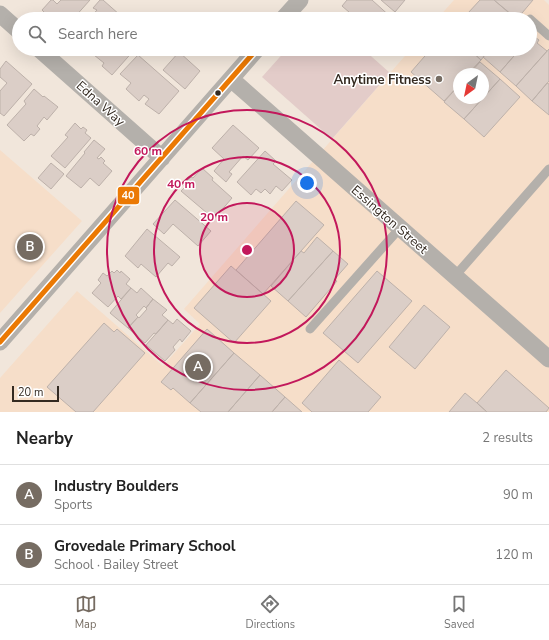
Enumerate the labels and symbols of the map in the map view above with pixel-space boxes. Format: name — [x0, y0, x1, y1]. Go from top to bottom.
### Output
north arrow — [453, 68, 489, 104]
place label: Anytime Fitness — [334, 71, 431, 89]
marker: Anytime Fitness — [434, 74, 444, 84]
street label: Edna Way — [72, 77, 129, 131]
unlabelled marker — [213, 88, 223, 98]
text: 60 m — [134, 143, 162, 159]
your location — [297, 173, 317, 193]
text: 40 m — [167, 176, 195, 192]
street label: Essington Street — [347, 181, 432, 258]
line badge: 40 — [117, 186, 140, 205]
text: 40 — [121, 188, 135, 203]
text: 20 m — [200, 209, 228, 225]
pin: B — [17, 232, 43, 262]
centre of rings — [240, 243, 254, 257]
pin: A — [185, 352, 211, 382]
scale bar — [12, 384, 59, 403]

